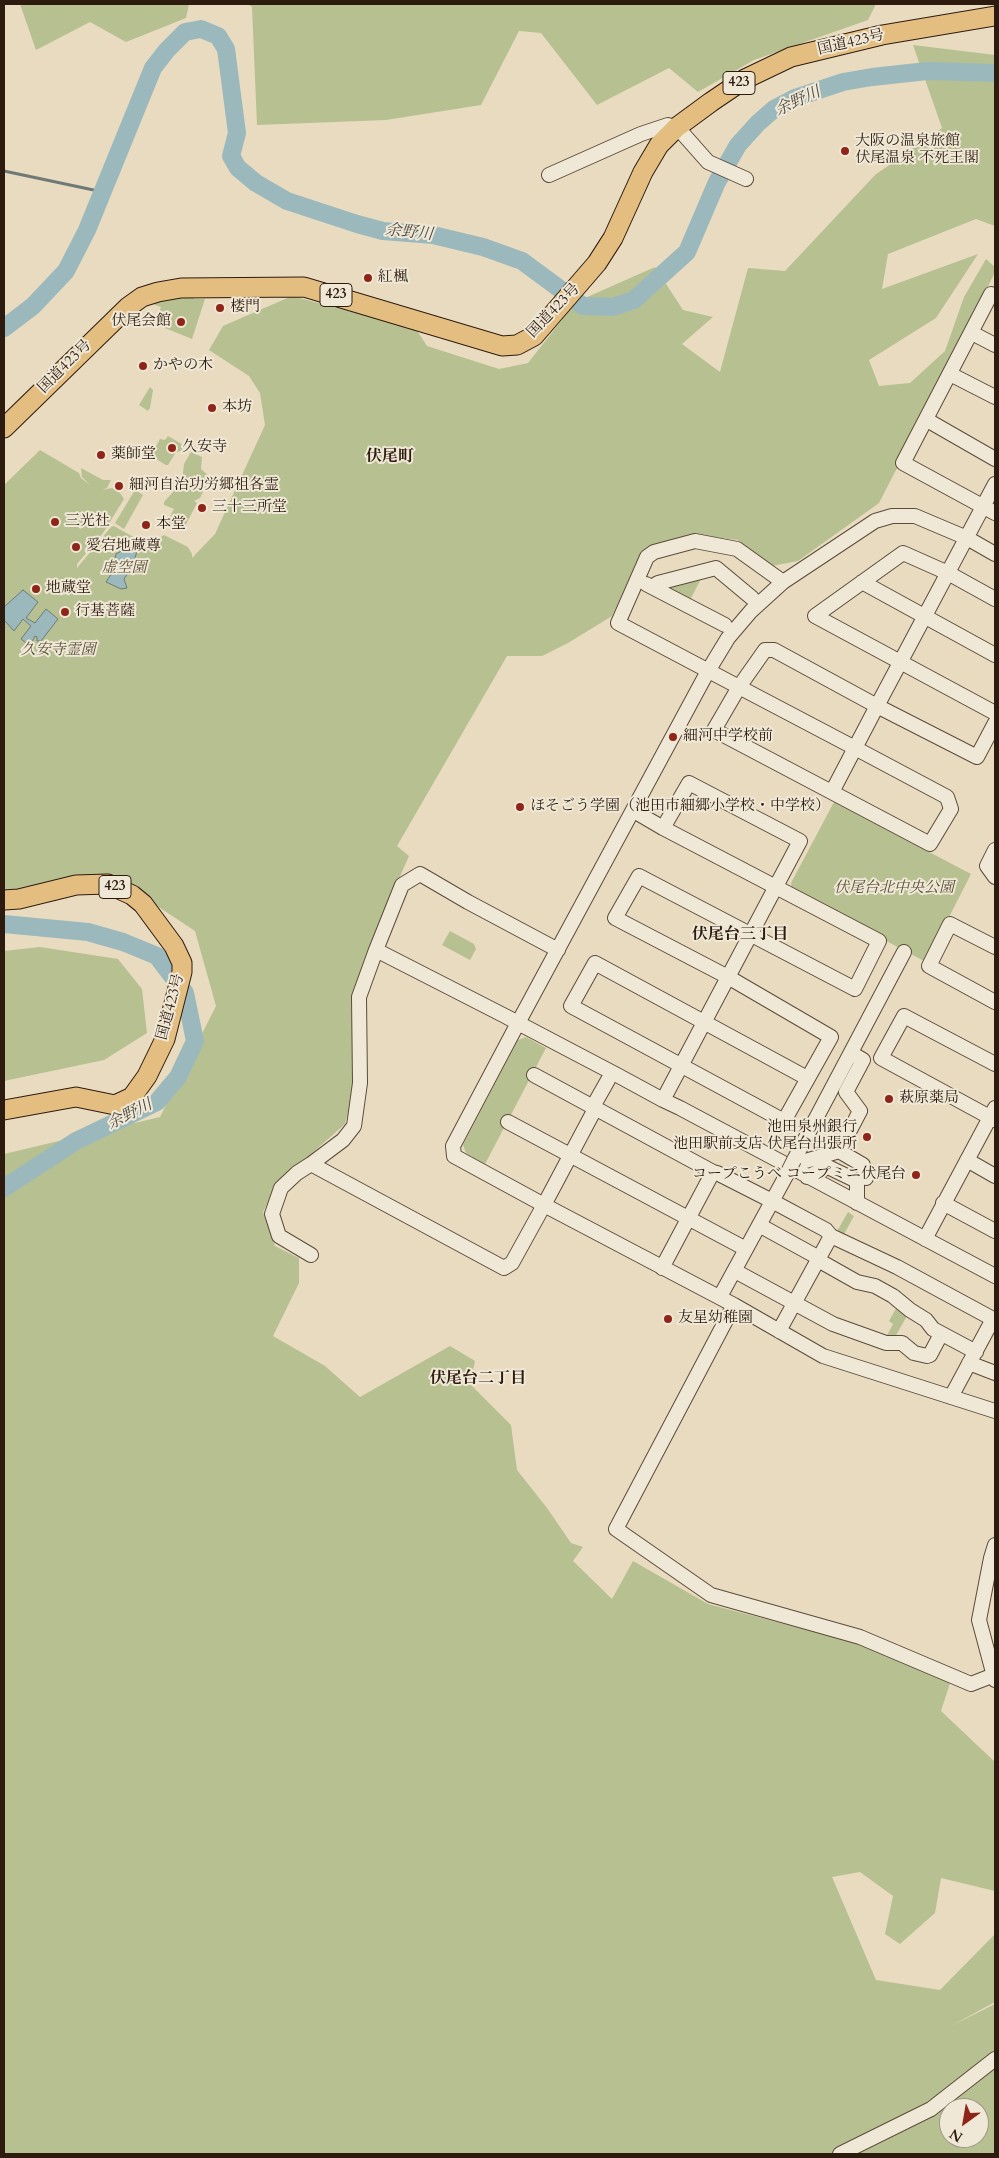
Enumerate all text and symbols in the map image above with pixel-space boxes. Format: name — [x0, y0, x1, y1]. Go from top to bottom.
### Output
street label: 国道423号 — [816, 27, 886, 59]
road number: 423 — [723, 72, 755, 95]
water label: 余野川 — [772, 83, 824, 121]
place label: 大阪の温泉旅館 伏尾温泉 不死王閣 — [855, 133, 979, 168]
marker: 大阪の温泉旅館 伏尾温泉 不死王閣 — [839, 145, 851, 157]
water label: 余野川 — [384, 221, 434, 245]
place label: 紅楓 — [378, 269, 408, 287]
marker: 紅楓 — [362, 272, 374, 284]
street label: 国道423号 — [524, 280, 584, 342]
road number: 423 — [320, 284, 352, 306]
place label: 楼門 — [230, 299, 260, 317]
marker: 楼門 — [214, 302, 226, 314]
place label: 伏尾会館 — [111, 313, 171, 331]
marker: 伏尾会館 — [175, 316, 187, 328]
street label: 国道423号 — [35, 337, 95, 397]
place label: かやの木 — [153, 357, 213, 375]
marker: かやの木 — [137, 360, 149, 372]
place label: 本坊 — [222, 399, 252, 417]
marker: 本坊 — [206, 402, 218, 414]
place label: 久安寺 — [182, 439, 227, 457]
marker: 久安寺 — [166, 442, 178, 454]
place label: 薬師堂 — [111, 446, 156, 464]
district label: 伏尾町 — [366, 447, 414, 467]
marker: 薬師堂 — [95, 449, 107, 461]
place label: 細河自治功労郷祖各霊 — [129, 477, 279, 495]
marker: 細河自治功労郷祖各霊 — [113, 480, 125, 492]
place label: 三十三所堂 — [212, 499, 287, 517]
marker: 三十三所堂 — [196, 502, 208, 514]
place label: 三光社 — [65, 513, 110, 531]
marker: 三光社 — [49, 516, 61, 528]
place label: 本堂 — [156, 516, 186, 534]
marker: 本堂 — [140, 519, 152, 531]
place label: 愛宕地蔵尊 — [86, 538, 161, 556]
marker: 愛宕地蔵尊 — [70, 541, 82, 553]
park label: 虚空園 — [102, 560, 146, 578]
place label: 地蔵堂 — [46, 580, 91, 598]
marker: 地蔵堂 — [30, 583, 42, 595]
place label: 行基菩薩 — [75, 603, 135, 621]
marker: 行基菩薩 — [59, 606, 71, 618]
park label: 久安寺霊園 — [21, 642, 95, 660]
place label: 細河中学校前 — [683, 728, 773, 746]
marker: 細河中学校前 — [667, 731, 679, 743]
place label: ほそごう学園（池田市細郷小学校・中学校） — [530, 798, 830, 816]
marker: ほそごう学園（池田市細郷小学校・中学校） — [514, 801, 526, 813]
road number: 423 — [99, 876, 131, 899]
park label: 伏尾台北中央公園 — [834, 880, 954, 898]
district label: 伏尾台三丁目 — [692, 925, 788, 945]
street label: 国道423号 — [154, 972, 188, 1042]
place label: 萩原薬局 — [899, 1090, 959, 1108]
marker: 萩原薬局 — [883, 1093, 895, 1105]
water label: 余野川 — [104, 1096, 156, 1134]
place label: 池田泉州銀行 池田駅前支店 伏尾台出張所 — [673, 1119, 857, 1154]
marker: 池田泉州銀行 池田駅前支店 伏尾台出張所 — [861, 1131, 873, 1143]
place label: コープこうべ コープミニ伏尾台 — [692, 1166, 906, 1184]
marker: コープこうべ コープミニ伏尾台 — [910, 1169, 922, 1181]
place label: 友星幼稚園 — [678, 1310, 753, 1328]
marker: 友星幼稚園 — [662, 1313, 674, 1325]
district label: 伏尾台二丁目 — [430, 1369, 526, 1389]
north arrow — [939, 2098, 989, 2148]
text: N — [946, 2124, 967, 2147]

